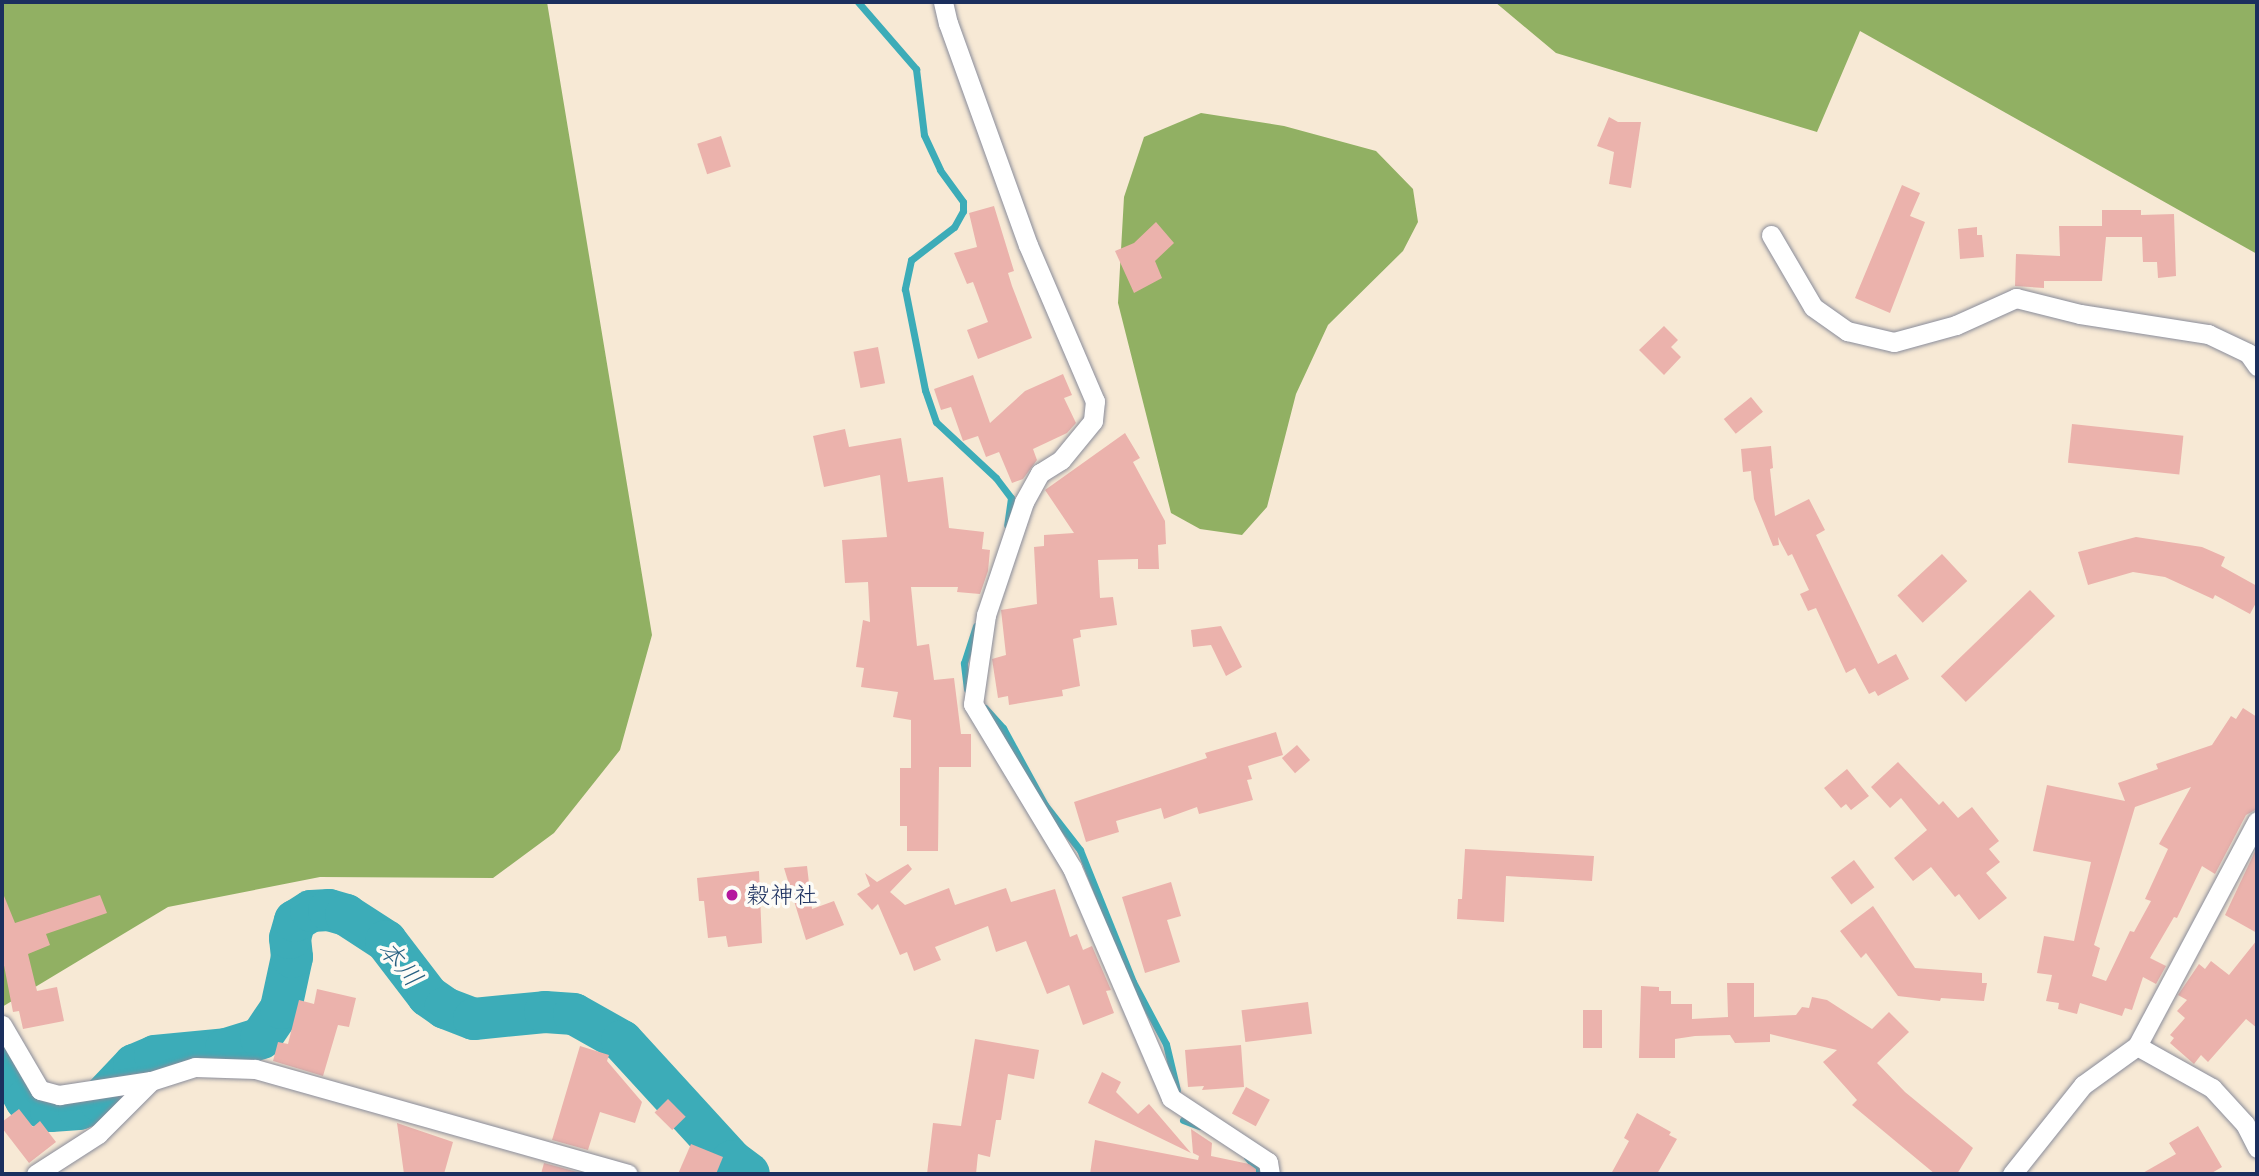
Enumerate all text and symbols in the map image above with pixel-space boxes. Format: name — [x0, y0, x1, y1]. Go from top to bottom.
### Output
place label: 穀神社 — [746, 881, 818, 909]
marker: 穀神社 — [724, 887, 740, 903]
water label: 本川 — [372, 933, 430, 993]

